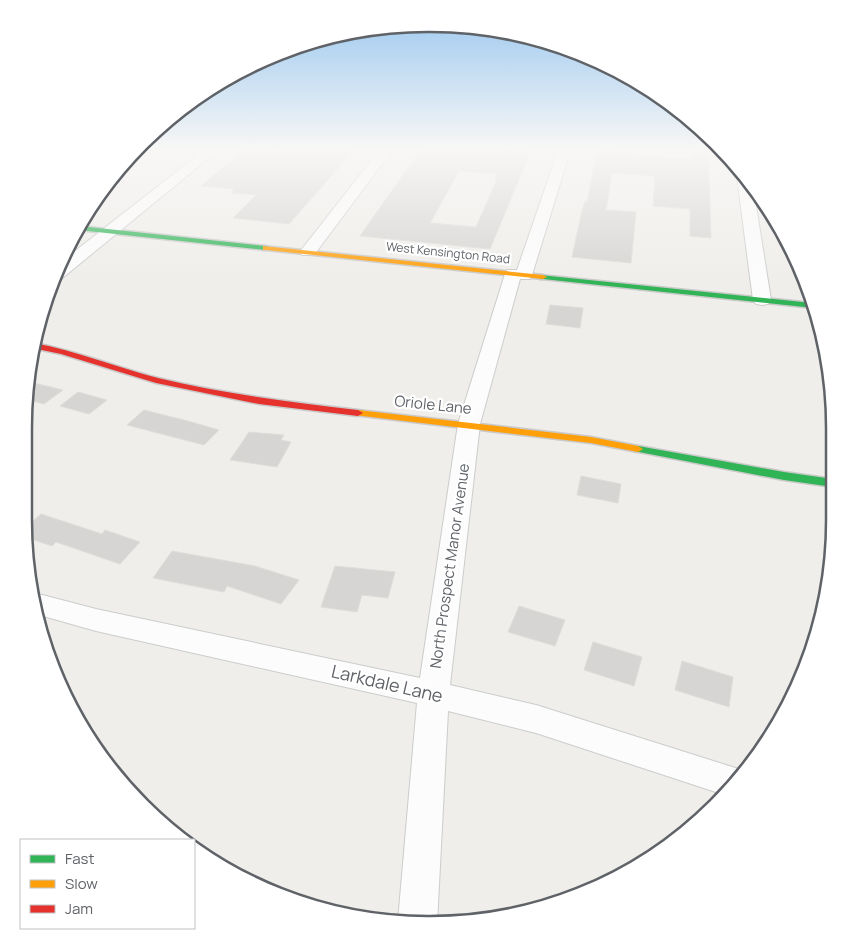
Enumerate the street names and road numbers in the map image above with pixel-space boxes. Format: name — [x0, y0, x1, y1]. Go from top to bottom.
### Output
street label: West Kensington Road — [385, 238, 511, 267]
street label: Oriole Lane — [393, 390, 473, 419]
street label: North Prospect Manor Avenue — [425, 462, 474, 670]
street label: Larkdale Lane — [329, 659, 445, 708]

